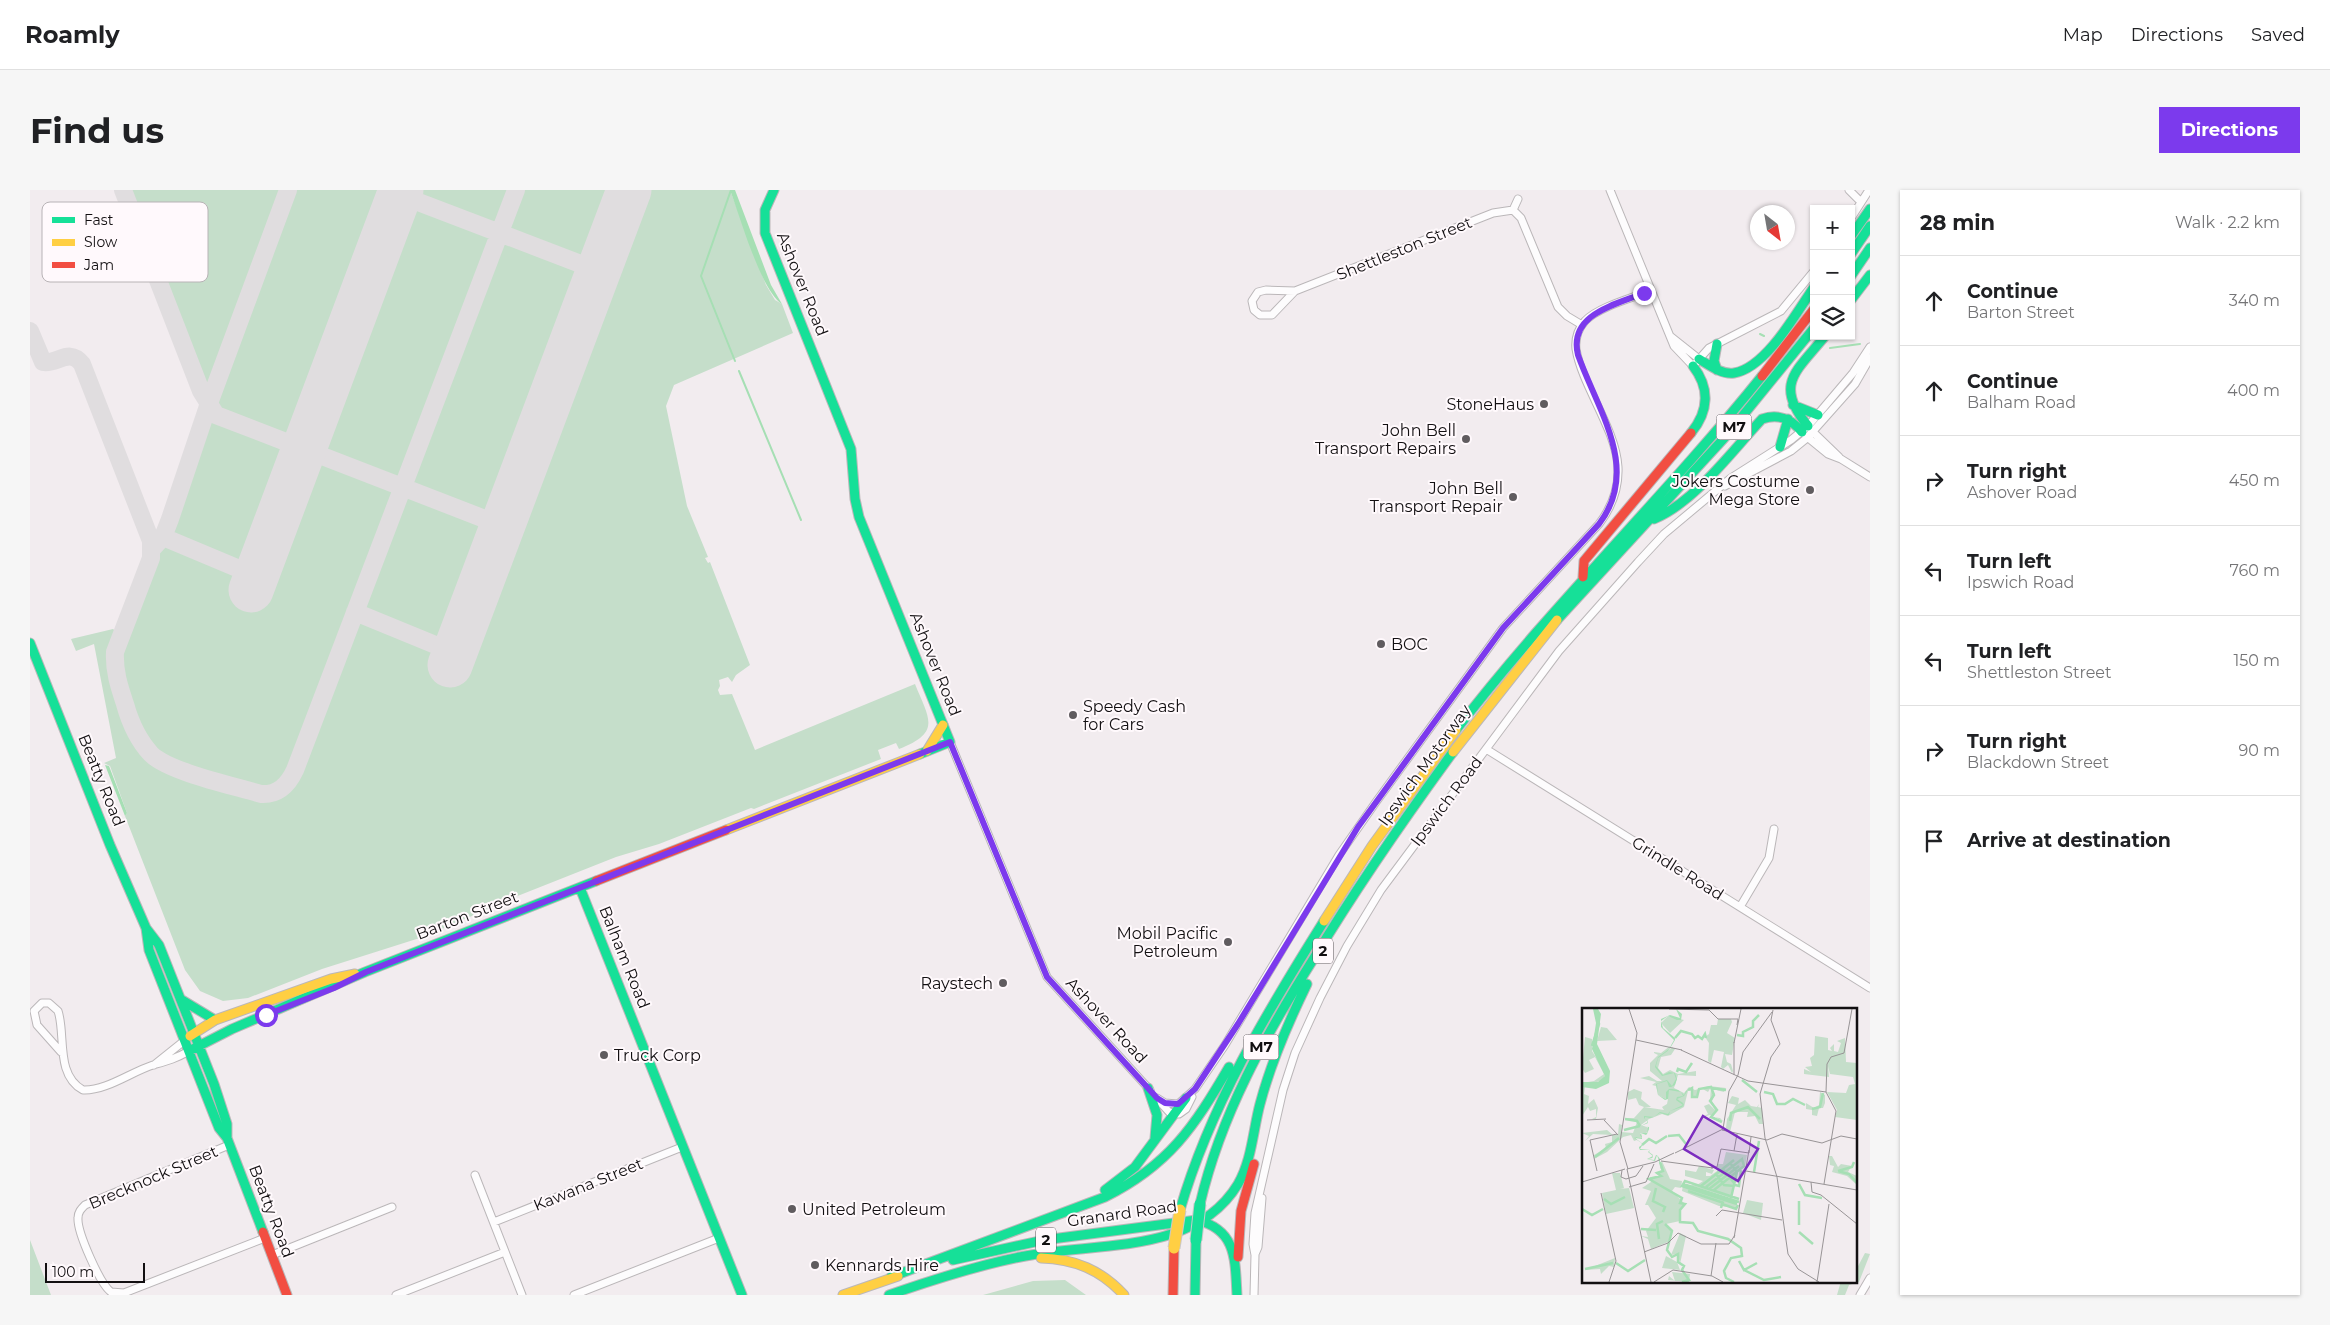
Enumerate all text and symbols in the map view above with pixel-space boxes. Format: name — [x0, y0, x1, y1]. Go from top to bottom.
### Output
text: Roamly — [25, 20, 120, 49]
text: Map — [2063, 24, 2103, 46]
text: Directions — [2131, 24, 2223, 46]
text: Saved — [2251, 24, 2305, 46]
button: Directions — [2159, 107, 2300, 153]
text: Find us — [30, 109, 164, 152]
legend — [42, 202, 208, 282]
north arrow — [1750, 205, 1795, 250]
map controls — [1810, 205, 1855, 340]
button: + — [1810, 205, 1855, 250]
text: 28 min — [1920, 210, 1995, 235]
text: Fast — [84, 211, 114, 229]
street label: Shettleston Street — [1334, 212, 1475, 284]
text: Walk · 2.2 km — [2175, 213, 2280, 232]
street label: Ashover Road — [773, 229, 832, 339]
text: Slow — [84, 233, 118, 251]
button: − — [1810, 250, 1855, 295]
text: Jam — [83, 256, 114, 274]
text: Continue — [1967, 280, 2058, 303]
route end — [1633, 282, 1656, 305]
icon: ahead — [1920, 287, 1948, 315]
text: 340 m — [2229, 291, 2280, 310]
button: layers — [1810, 295, 1855, 340]
text: Barton Street — [1967, 303, 2075, 322]
text: Continue — [1967, 370, 2058, 393]
icon: ahead — [1920, 377, 1948, 405]
text: 400 m — [2227, 381, 2280, 400]
text: Balham Road — [1967, 393, 2076, 412]
place label: StoneHaus — [1446, 395, 1534, 414]
marker: StoneHaus — [1538, 398, 1550, 410]
road number: M7 — [1716, 414, 1752, 440]
place label: John Bell Transport Repairs — [1315, 421, 1456, 458]
marker: John Bell Transport Repairs — [1460, 433, 1472, 445]
text: Turn right — [1967, 460, 2067, 483]
icon: right — [1920, 467, 1948, 495]
text: 450 m — [2229, 471, 2280, 490]
place label: Jokers Costume Mega Store — [1671, 472, 1800, 509]
place label: John Bell Transport Repair — [1370, 479, 1503, 516]
text: Ashover Road — [1967, 483, 2077, 502]
marker: Jokers Costume Mega Store — [1804, 484, 1816, 496]
marker: John Bell Transport Repair — [1507, 491, 1519, 503]
text: Turn left — [1967, 550, 2052, 573]
icon: left — [1920, 557, 1948, 585]
text: 760 m — [2229, 561, 2280, 580]
text: Ipswich Road — [1967, 573, 2074, 592]
street label: Ashover Road — [906, 609, 965, 719]
place label: BOC — [1391, 635, 1428, 654]
marker: BOC — [1375, 638, 1387, 650]
text: Turn left — [1967, 640, 2052, 663]
icon: left — [1920, 647, 1948, 675]
text: 150 m — [2233, 651, 2280, 670]
text: Shettleston Street — [1967, 663, 2111, 682]
place label: Speedy Cash for Cars — [1083, 697, 1186, 734]
street label: Ipswich Motorway — [1374, 701, 1475, 830]
marker: Speedy Cash for Cars — [1067, 709, 1079, 721]
text: Turn right — [1967, 730, 2067, 753]
street label: Beatty Road — [74, 731, 129, 829]
icon: right — [1920, 737, 1948, 765]
text: 90 m — [2238, 741, 2280, 760]
street label: Ipswich Road — [1406, 753, 1486, 850]
text: Blackdown Street — [1967, 753, 2109, 772]
icon: arrive — [1920, 827, 1948, 855]
text: Arrive at destination — [1967, 829, 2171, 852]
street label: Grindle Road — [1628, 833, 1727, 904]
street label: Barton Street — [413, 887, 521, 944]
street label: Balham Road — [595, 903, 654, 1011]
place label: Mobil Pacific Petroleum — [1117, 924, 1218, 961]
marker: Mobil Pacific Petroleum — [1222, 936, 1234, 948]
road number: 2 — [1313, 938, 1333, 964]
place label: Raystech — [920, 974, 993, 993]
street label: Ashover Road — [1062, 974, 1151, 1067]
marker: Raystech — [997, 977, 1009, 989]
route start — [255, 1004, 278, 1027]
inset map — [1582, 1008, 1858, 1282]
road number: M7 — [1244, 1034, 1278, 1060]
place label: Truck Corp — [614, 1046, 701, 1065]
marker: Truck Corp — [598, 1049, 610, 1061]
street label: Brecknock Street — [86, 1142, 221, 1213]
street label: Kawana Street — [531, 1154, 646, 1215]
street label: Beatty Road — [245, 1162, 298, 1260]
street label: Granard Road — [1066, 1196, 1178, 1231]
place label: United Petroleum — [802, 1200, 946, 1219]
marker: United Petroleum — [786, 1203, 798, 1215]
road number: 2 — [1036, 1228, 1056, 1252]
place label: Kennards Hire — [825, 1256, 939, 1275]
marker: Kennards Hire — [809, 1259, 821, 1271]
scale bar — [45, 1260, 145, 1283]
text: 100 m — [52, 1263, 94, 1281]

